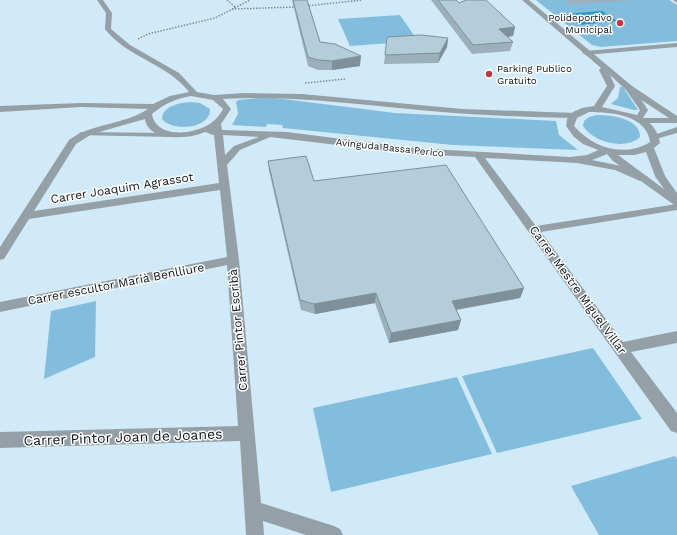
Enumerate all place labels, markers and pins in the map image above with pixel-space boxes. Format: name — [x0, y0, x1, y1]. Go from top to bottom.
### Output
place label: Polideportivo Municipal — [548, 12, 612, 35]
marker: Polideportivo Municipal — [615, 18, 625, 28]
place label: Parking Publico Gratuito — [497, 63, 572, 86]
marker: Parking Publico Gratuito — [484, 69, 494, 79]

